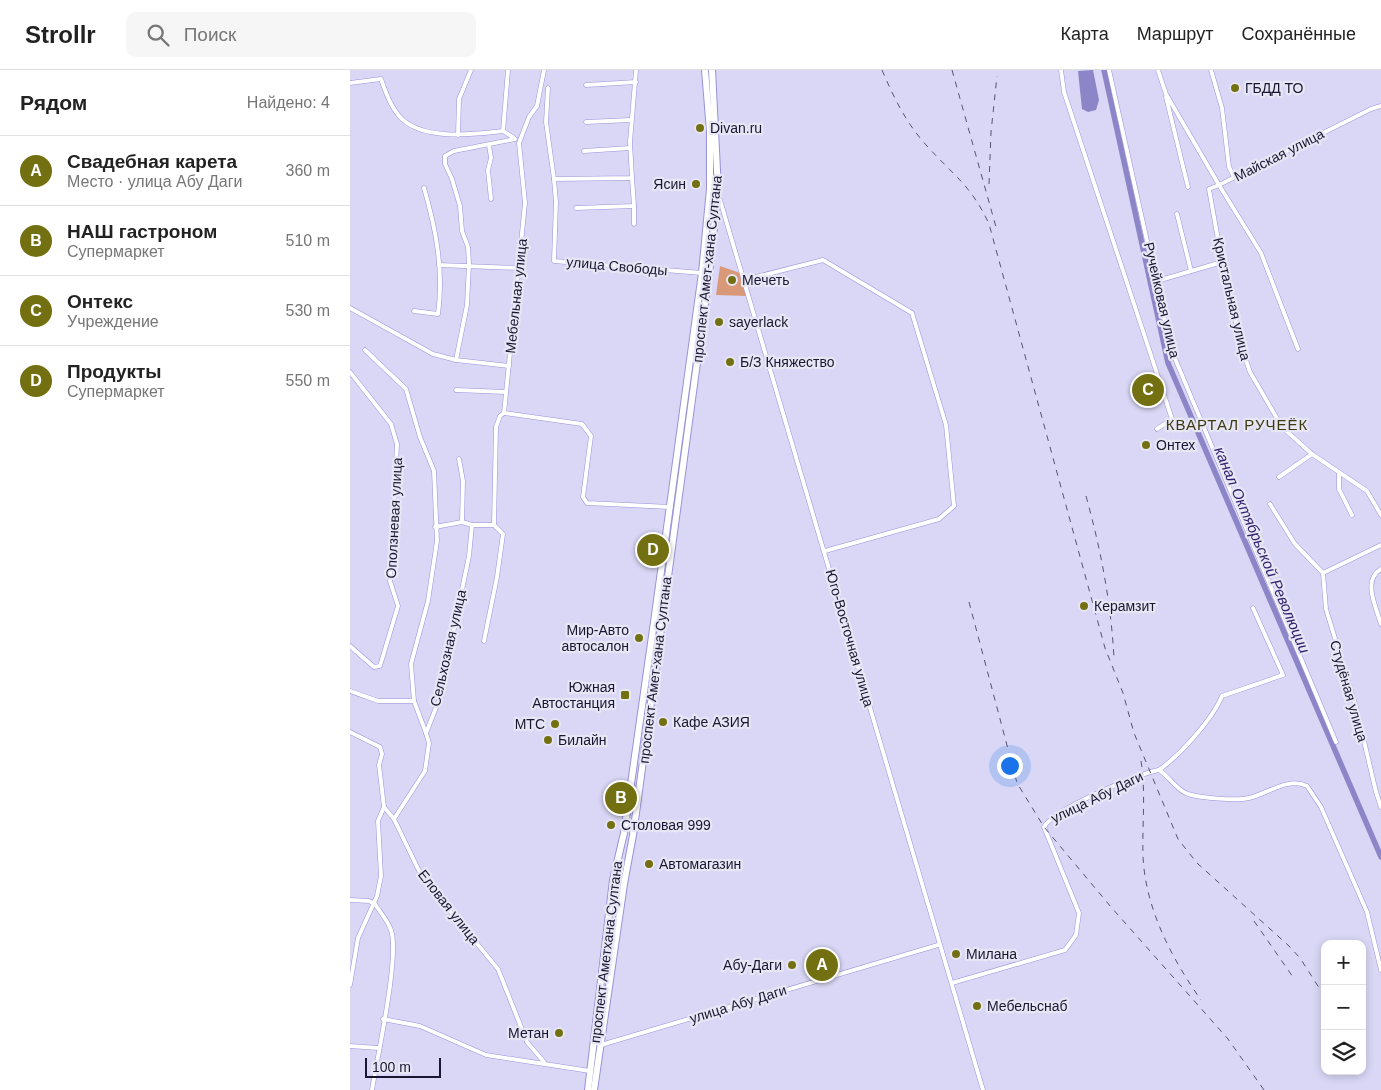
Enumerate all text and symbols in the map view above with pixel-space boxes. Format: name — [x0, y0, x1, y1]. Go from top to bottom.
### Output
search box — [126, 12, 476, 57]
text: Strollr — [25, 21, 96, 48]
icon: search — [144, 21, 172, 49]
text: Поиск — [184, 24, 236, 45]
text: Карта — [1061, 24, 1109, 44]
text: Маршрут — [1137, 24, 1213, 44]
text: Сохранённые — [1241, 24, 1356, 44]
place label: ГБДД ТО — [1245, 80, 1304, 96]
marker: ГБДД ТО — [1229, 82, 1241, 94]
text: Рядом — [20, 91, 87, 114]
text: Найдено: 4 — [247, 94, 330, 111]
place label: Divan.ru — [710, 120, 762, 136]
marker: Divan.ru — [694, 122, 706, 134]
street label: Майская улица — [1231, 125, 1327, 185]
text: Свадебная карета — [67, 151, 237, 172]
text: A — [30, 162, 42, 179]
text: 360 m — [286, 162, 330, 179]
text: Место · улица Абу Даги — [67, 173, 243, 190]
street label: проспект Амет-хана Султана — [689, 174, 725, 363]
place label: Ясин — [653, 176, 686, 192]
marker: Ясин — [690, 178, 702, 190]
text: НАШ гастроном — [67, 221, 217, 242]
text: B — [30, 232, 42, 249]
text: 510 m — [286, 232, 330, 249]
street label: Кристальная улица — [1210, 236, 1254, 362]
street label: Мебельная улица — [502, 237, 530, 354]
street label: Ручейковая улица — [1141, 241, 1183, 360]
text: Супермаркет — [67, 243, 165, 260]
street label: улица Свободы — [566, 254, 668, 278]
place label: Мечеть — [742, 272, 789, 288]
marker: Мечеть — [726, 274, 738, 286]
text: Онтекс — [67, 291, 133, 312]
text: C — [30, 302, 42, 319]
text: 530 m — [286, 302, 330, 319]
text: Учреждение — [67, 313, 159, 330]
place label: sayerlack — [729, 314, 789, 330]
marker: sayerlack — [713, 316, 725, 328]
place label: Б/З Княжество — [740, 354, 835, 370]
marker: Б/З Княжество — [724, 356, 736, 368]
text: Продукты — [67, 361, 162, 382]
pin: C — [1132, 371, 1164, 409]
text: D — [30, 372, 42, 389]
text: 550 m — [286, 372, 330, 389]
text: Супермаркет — [67, 383, 165, 400]
district label: КВАРТАЛ РУЧЕЁК — [1166, 416, 1308, 433]
place label: Онтех — [1156, 437, 1195, 453]
marker: Онтех — [1140, 439, 1152, 451]
water label: канал Октябрьской Революции — [1211, 444, 1314, 656]
street label: Оползневая улица — [383, 457, 405, 579]
pin: D — [637, 531, 669, 569]
street label: Юго-Восточная улица — [823, 568, 877, 709]
street label: проспект Амет-хана Султана — [636, 575, 674, 764]
street label: Сельхозная улица — [427, 588, 469, 708]
place label: Керамзит — [1094, 598, 1156, 614]
marker: Керамзит — [1078, 600, 1090, 612]
place label: Мир-Авто автосалон — [561, 622, 629, 654]
marker: Мир-Авто автосалон — [633, 632, 645, 644]
street label: Студёная улица — [1327, 638, 1371, 744]
place label: Южная Автостанция — [532, 679, 615, 711]
marker: Южная Автостанция — [619, 689, 631, 701]
place label: Кафе АЗИЯ — [673, 714, 750, 730]
place label: МТС — [515, 716, 545, 732]
marker: Кафе АЗИЯ — [657, 716, 669, 728]
marker: МТС — [549, 718, 561, 730]
place label: Билайн — [558, 732, 607, 748]
marker: Билайн — [542, 734, 554, 746]
your location — [997, 753, 1023, 779]
street label: улица Абу Даги — [1048, 768, 1146, 826]
pin: B — [605, 779, 637, 817]
place label: Столовая 999 — [621, 817, 711, 833]
marker: Столовая 999 — [605, 819, 617, 831]
place label: Автомагазин — [659, 856, 741, 872]
marker: Автомагазин — [643, 858, 655, 870]
street label: проспект Аметхана Султана — [587, 860, 625, 1044]
street label: Еловая улица — [415, 866, 483, 948]
map controls — [1321, 940, 1366, 1075]
button: + — [1321, 940, 1366, 985]
pin: A — [806, 946, 838, 984]
place label: Милана — [966, 946, 1017, 962]
marker: Милана — [950, 948, 962, 960]
place label: Абу-Даги — [723, 957, 782, 973]
marker: Абу-Даги — [786, 959, 798, 971]
street label: улица Абу Даги — [688, 982, 788, 1026]
button: − — [1321, 985, 1366, 1030]
place label: Мебельснаб — [987, 998, 1068, 1014]
marker: Мебельснаб — [971, 1000, 983, 1012]
place label: Метан — [508, 1025, 549, 1041]
marker: Метан — [553, 1027, 565, 1039]
button: layers — [1321, 1030, 1366, 1075]
scale bar — [365, 1055, 441, 1078]
text: 100 m — [372, 1059, 411, 1075]

